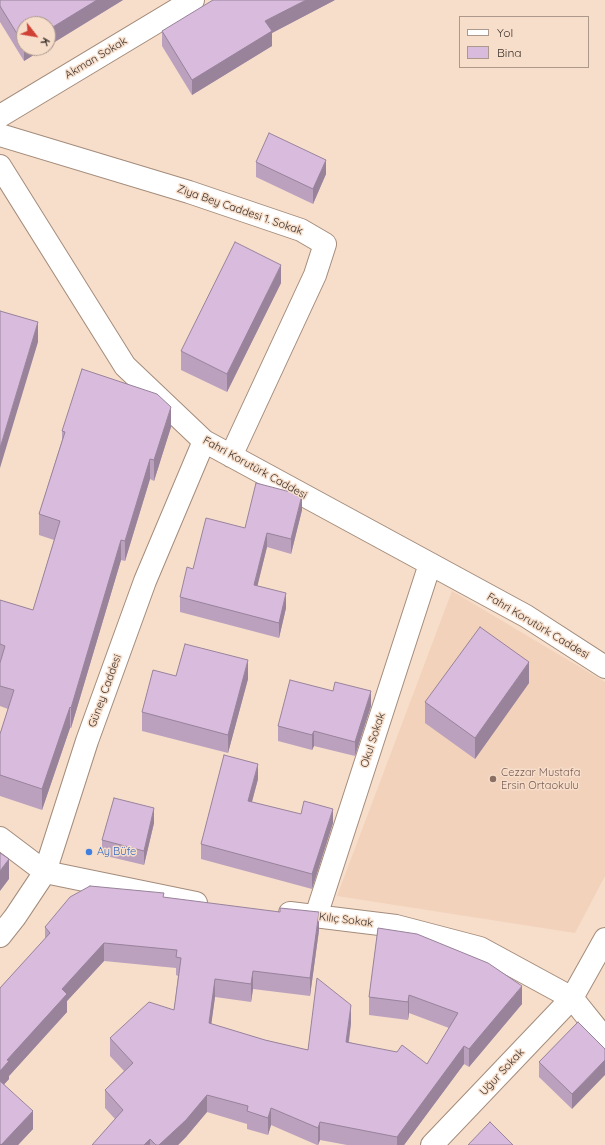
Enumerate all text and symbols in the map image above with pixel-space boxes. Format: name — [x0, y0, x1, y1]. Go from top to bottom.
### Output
north arrow — [16, 16, 56, 56]
legend — [459, 16, 589, 68]
text: Yol — [497, 25, 513, 40]
street label: Akman Sokak — [62, 34, 130, 82]
text: K — [38, 35, 53, 48]
text: Bina — [497, 45, 522, 60]
street label: Ziya Bey Caddesi 1. Sokak — [175, 182, 305, 238]
street label: Fahri Korutürk Caddesi — [201, 434, 309, 502]
street label: Fahri Korutürk Caddesi — [485, 590, 591, 662]
street label: Güney Caddesi — [86, 653, 124, 729]
street label: Okul Sokak — [358, 711, 388, 769]
place label: Cezzar Mustafa Ersin Ortaokulu — [501, 766, 580, 792]
marker: Cezzar Mustafa Ersin Ortaokulu — [488, 774, 498, 784]
place label: Ay Büfe — [97, 845, 136, 859]
marker: Ay Büfe — [84, 847, 94, 857]
street label: Kılıç Sokak — [318, 910, 374, 930]
street label: Uğur Sokak — [477, 1046, 527, 1098]

